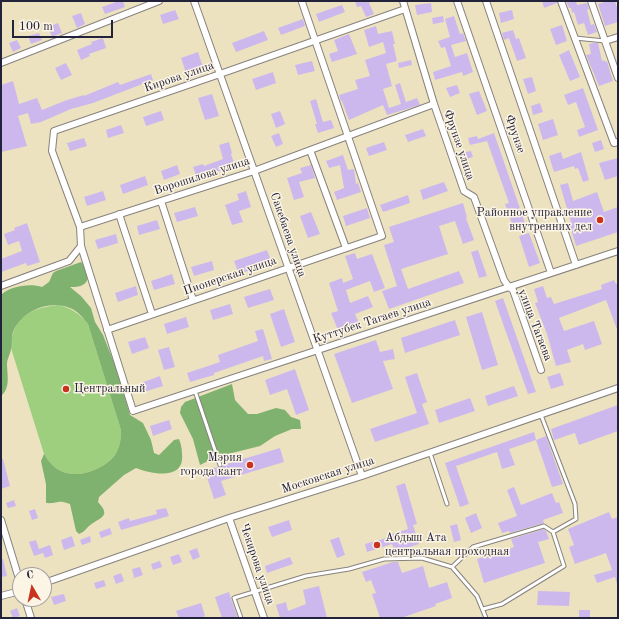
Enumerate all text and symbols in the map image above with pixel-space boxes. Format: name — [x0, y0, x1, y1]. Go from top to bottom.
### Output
scale bar — [14, 12, 115, 38]
text: 100 m — [19, 21, 53, 33]
street label: Кирова улица — [142, 58, 216, 96]
street label: Фрунзе улица — [440, 108, 478, 182]
street label: Фрунзе — [502, 113, 528, 155]
street label: Ворошилова улица — [152, 154, 252, 198]
street label: Сакебаева улица — [267, 191, 309, 279]
place label: Районное управление внутренних дел — [477, 206, 592, 234]
marker: Районное управление внутренних дел — [595, 215, 605, 225]
street label: Пионерская улица — [181, 253, 279, 299]
street label: улица Тагаева — [515, 287, 555, 363]
street label: Куттубек Тагаев улица — [311, 295, 433, 347]
place label: Центральный — [74, 382, 145, 396]
marker: Центральный — [61, 384, 71, 394]
place label: Мэрия города кант — [180, 451, 242, 479]
street label: Московская улица — [280, 453, 376, 497]
marker: Мэрия города кант — [245, 460, 255, 470]
street label: Чекирова улица — [236, 522, 278, 606]
place label: Абдыш Ата центральная проходная — [385, 531, 509, 559]
marker: Абдыш Ата центральная проходная — [372, 540, 382, 550]
north arrow — [12, 567, 52, 607]
text: С — [26, 570, 35, 582]

